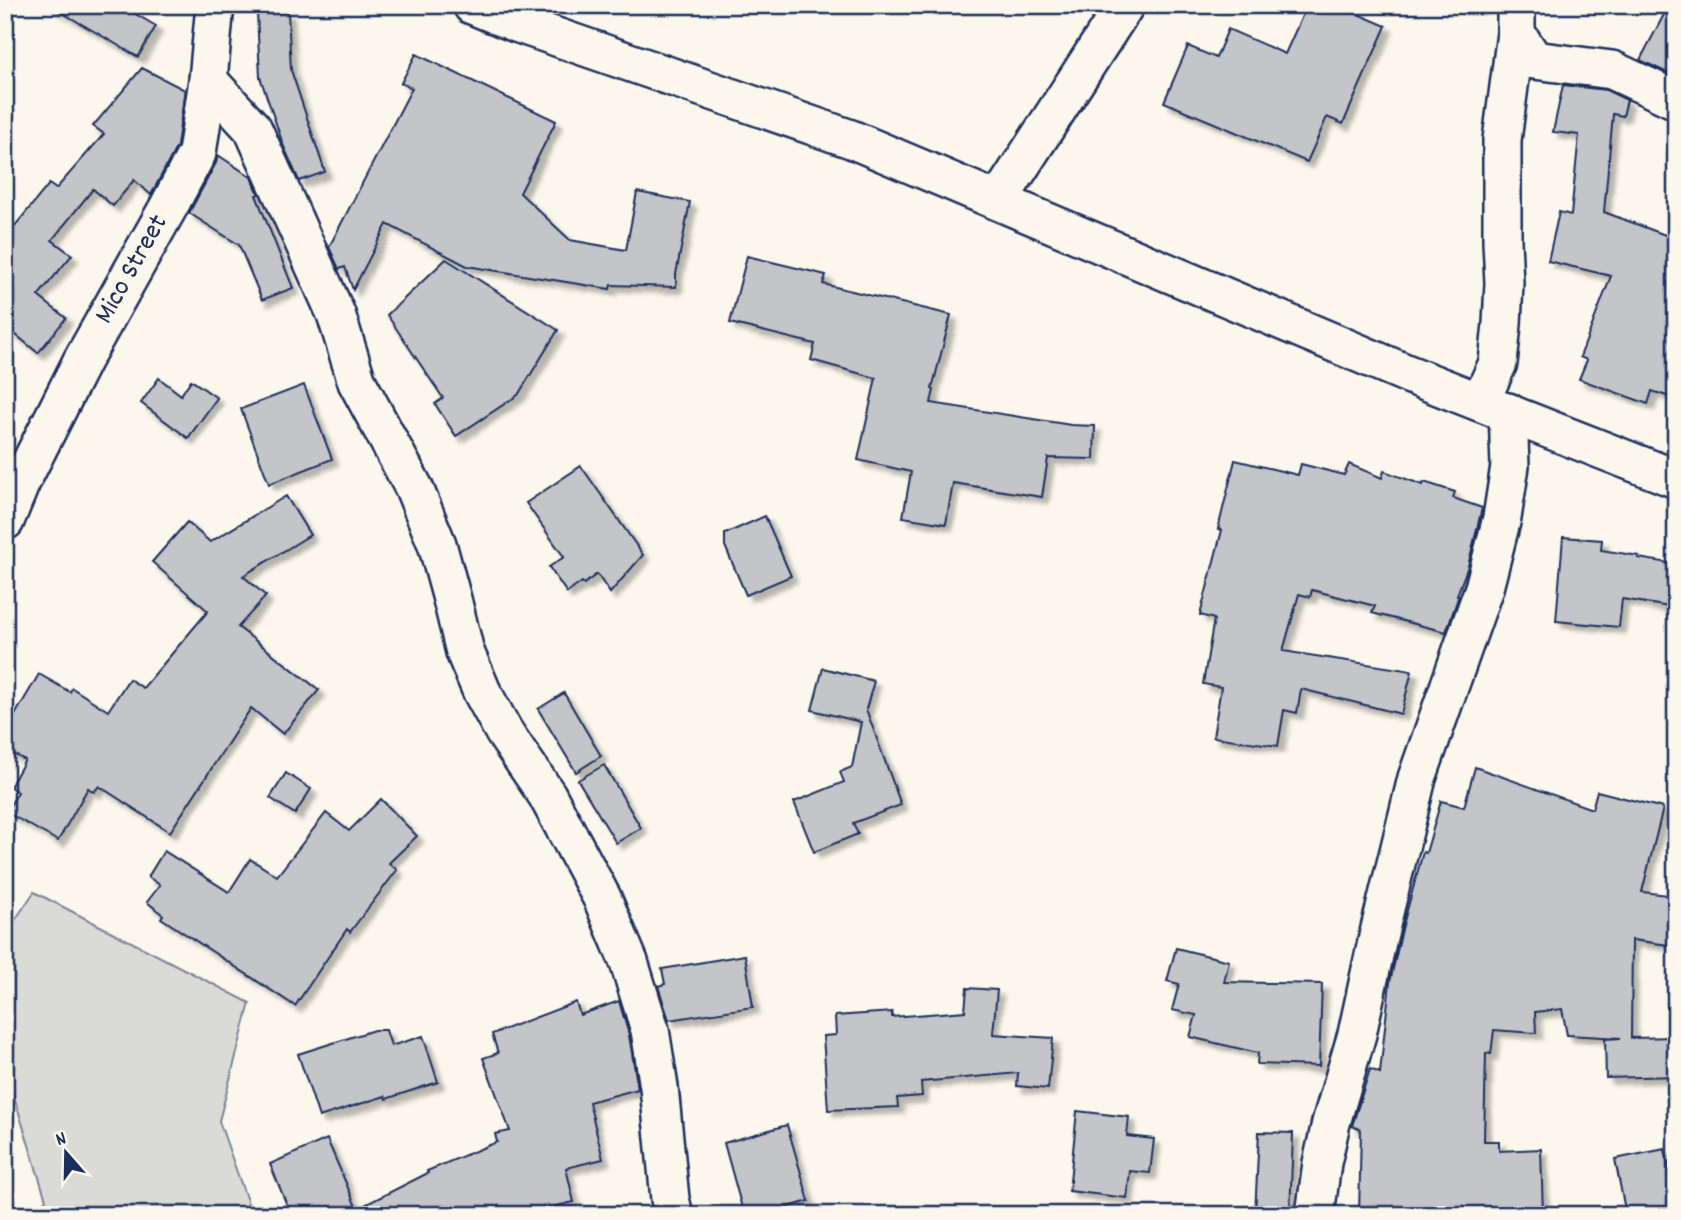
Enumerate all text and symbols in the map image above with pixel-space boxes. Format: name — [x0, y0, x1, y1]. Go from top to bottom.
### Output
street label: Mico Street — [86, 208, 180, 332]
north arrow — [32, 1118, 102, 1188]
text: N — [52, 1126, 70, 1155]

